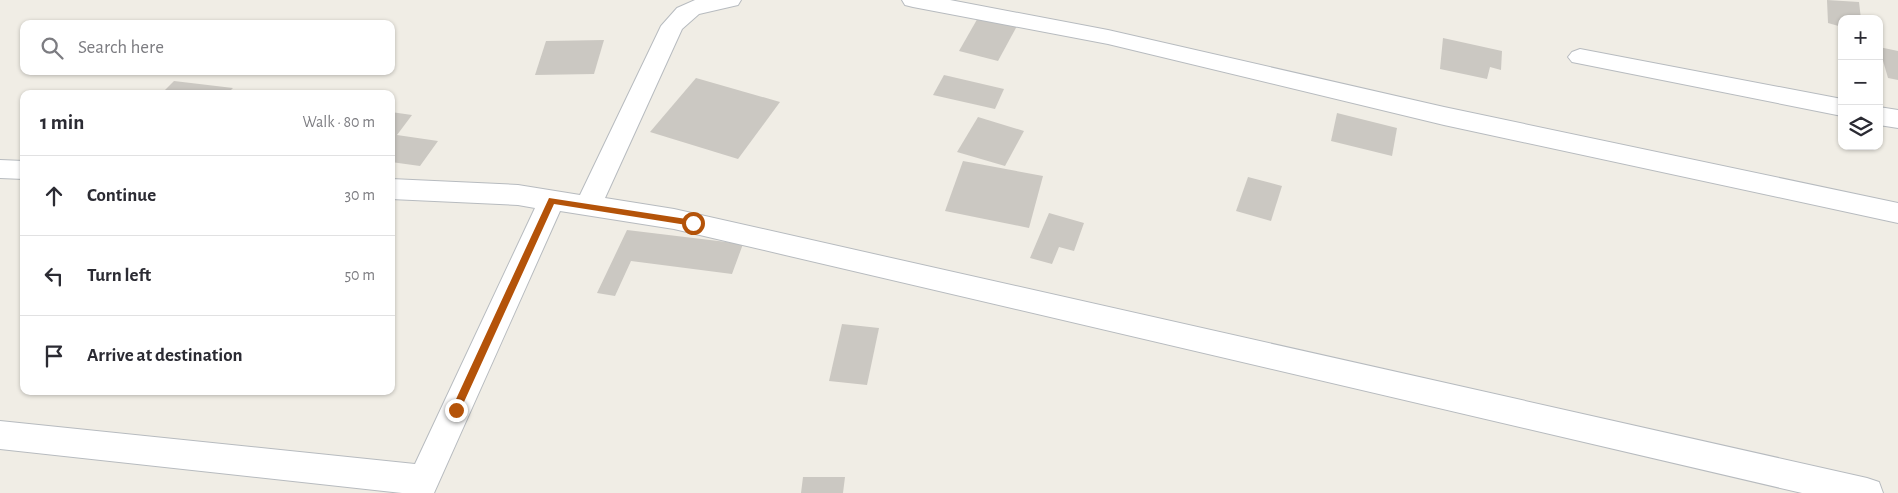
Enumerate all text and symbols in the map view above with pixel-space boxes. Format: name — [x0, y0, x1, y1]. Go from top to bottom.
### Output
map controls — [1838, 15, 1883, 150]
button: + — [1838, 15, 1883, 60]
search box — [20, 20, 395, 75]
icon: search — [38, 34, 66, 62]
text: Search here — [78, 38, 164, 57]
button: − — [1838, 60, 1883, 105]
button: layers — [1838, 105, 1883, 150]
text: 1 min — [40, 112, 84, 133]
text: Walk · 80 m — [303, 114, 375, 130]
icon: ahead — [40, 182, 68, 210]
text: Continue — [87, 186, 156, 205]
text: 30 m — [345, 187, 375, 203]
route start — [682, 212, 705, 235]
icon: left — [40, 262, 68, 290]
text: Turn left — [87, 266, 151, 285]
text: 50 m — [344, 267, 375, 283]
icon: arrive — [40, 342, 68, 370]
text: Arrive at destination — [87, 346, 243, 365]
route end — [445, 399, 468, 422]

